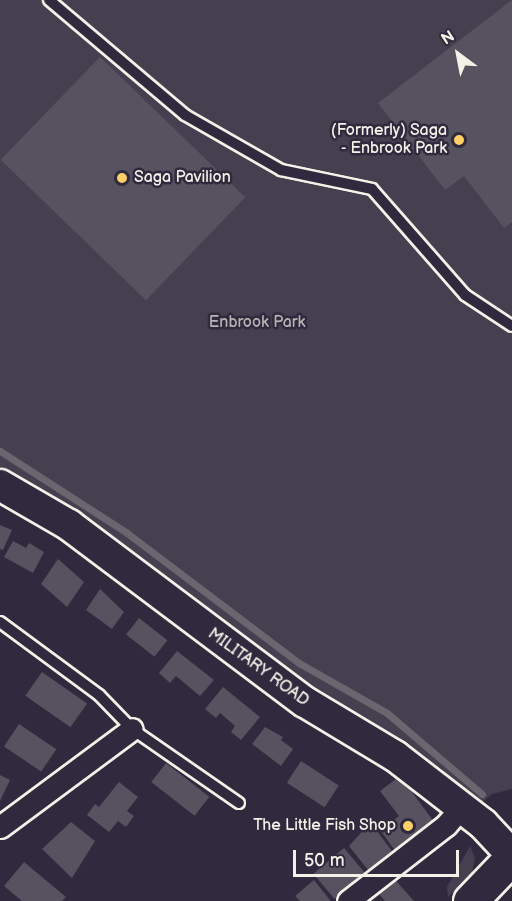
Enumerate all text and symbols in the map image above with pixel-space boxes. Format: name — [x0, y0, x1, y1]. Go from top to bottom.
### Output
north arrow — [428, 24, 488, 84]
text: N — [438, 27, 458, 50]
place label: (Formerly) Saga - Enbrook Park — [331, 121, 447, 159]
marker: (Formerly) Saga - Enbrook Park — [452, 133, 466, 147]
place label: Saga Pavilion — [134, 168, 231, 188]
marker: Saga Pavilion — [115, 171, 129, 185]
park label: Enbrook Park — [209, 313, 305, 333]
street label: MILITARY ROAD — [204, 625, 312, 711]
place label: The Little Fish Shop — [253, 816, 396, 836]
marker: The Little Fish Shop — [401, 819, 415, 833]
scale bar — [296, 838, 462, 876]
text: 50 m — [304, 850, 345, 871]

